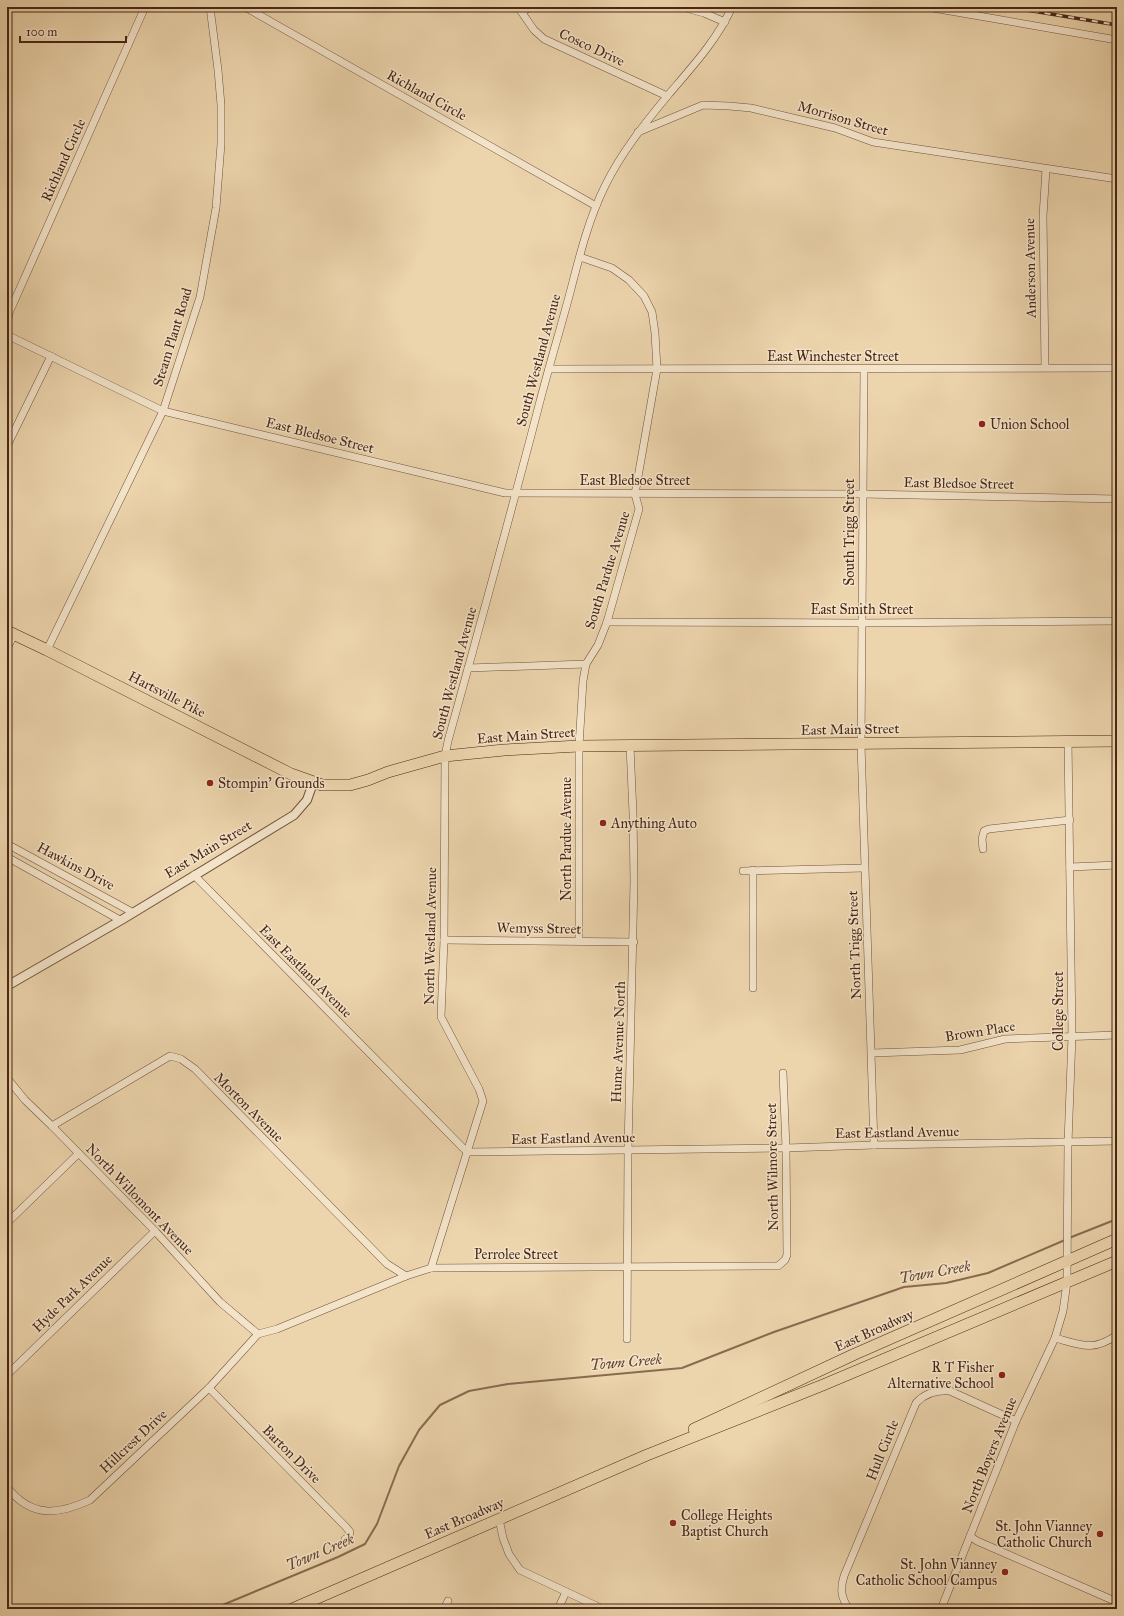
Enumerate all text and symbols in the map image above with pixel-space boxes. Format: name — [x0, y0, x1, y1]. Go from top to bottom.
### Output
scale bar — [20, 18, 126, 44]
text: 100 m — [26, 25, 57, 39]
street label: Cosco Drive — [556, 25, 627, 70]
street label: Richland Circle — [384, 67, 470, 124]
street label: Morrison Street — [796, 97, 890, 140]
street label: Richland Circle — [38, 116, 89, 204]
street label: Anderson Avenue — [1021, 218, 1040, 319]
street label: Steam Plant Road — [149, 286, 196, 389]
street label: South Westland Avenue — [513, 292, 564, 428]
street label: East Winchester Street — [767, 348, 899, 365]
street label: East Bledsoe Street — [264, 414, 376, 457]
place label: Union School — [990, 416, 1070, 433]
marker: Union School — [977, 419, 987, 429]
street label: East Bledsoe Street — [580, 472, 690, 489]
street label: East Bledsoe Street — [903, 474, 1015, 493]
street label: South Trigg Street — [841, 478, 858, 586]
street label: South Pardue Avenue — [581, 509, 634, 631]
street label: East Smith Street — [810, 601, 914, 618]
street label: South Westland Avenue — [429, 605, 480, 741]
street label: Hartsville Pike — [125, 668, 208, 721]
street label: East Main Street — [801, 720, 899, 739]
street label: East Main Street — [476, 724, 576, 747]
place label: Stompin’ Grounds — [218, 775, 325, 792]
street label: North Pardue Avenue — [558, 777, 575, 901]
marker: Stompin’ Grounds — [205, 778, 215, 788]
place label: Anything Auto — [610, 815, 697, 832]
street label: East Main Street — [162, 817, 255, 882]
marker: Anything Auto — [598, 818, 608, 828]
street label: Hawkins Drive — [34, 839, 118, 894]
street label: North Westland Avenue — [421, 867, 440, 1005]
street label: North Trigg Street — [844, 890, 865, 1000]
street label: Wemyss Street — [497, 919, 581, 938]
street label: East Eastland Avenue — [256, 921, 356, 1021]
street label: College Street — [1050, 971, 1067, 1051]
street label: Hume Avenue North — [608, 981, 629, 1103]
street label: Brown Place — [944, 1018, 1016, 1045]
street label: Morton Avenue — [210, 1069, 287, 1146]
street label: North Wilmore Street — [763, 1103, 782, 1231]
street label: East Eastland Avenue — [835, 1123, 960, 1142]
street label: East Eastland Avenue — [511, 1129, 636, 1148]
street label: North Willomont Avenue — [82, 1140, 197, 1259]
street label: Perrolee Street — [474, 1246, 558, 1263]
street label: Hyde Park Avenue — [29, 1251, 116, 1336]
water label: Town Creek — [898, 1257, 972, 1287]
street label: East Broadway — [832, 1305, 917, 1355]
water label: Town Creek — [589, 1350, 663, 1374]
place label: R T Fisher Alternative School — [887, 1359, 995, 1392]
marker: R T Fisher Alternative School — [997, 1370, 1007, 1380]
street label: North Boyers Avenue — [958, 1395, 1021, 1516]
street label: Hillcrest Drive — [96, 1406, 171, 1477]
street label: Hull Circle — [863, 1417, 902, 1483]
street label: Barton Drive — [259, 1422, 324, 1487]
street label: East Broadway — [422, 1494, 507, 1543]
place label: College Heights Baptist Church — [681, 1507, 772, 1540]
marker: College Heights Baptist Church — [668, 1518, 678, 1528]
place label: St. John Vianney Catholic Church — [995, 1518, 1092, 1551]
water label: Town Creek — [283, 1529, 357, 1574]
marker: St. John Vianney Catholic Church — [1095, 1529, 1105, 1539]
place label: St. John Vianney Catholic School Campus — [856, 1556, 997, 1589]
marker: St. John Vianney Catholic School Campus — [1000, 1567, 1010, 1577]

